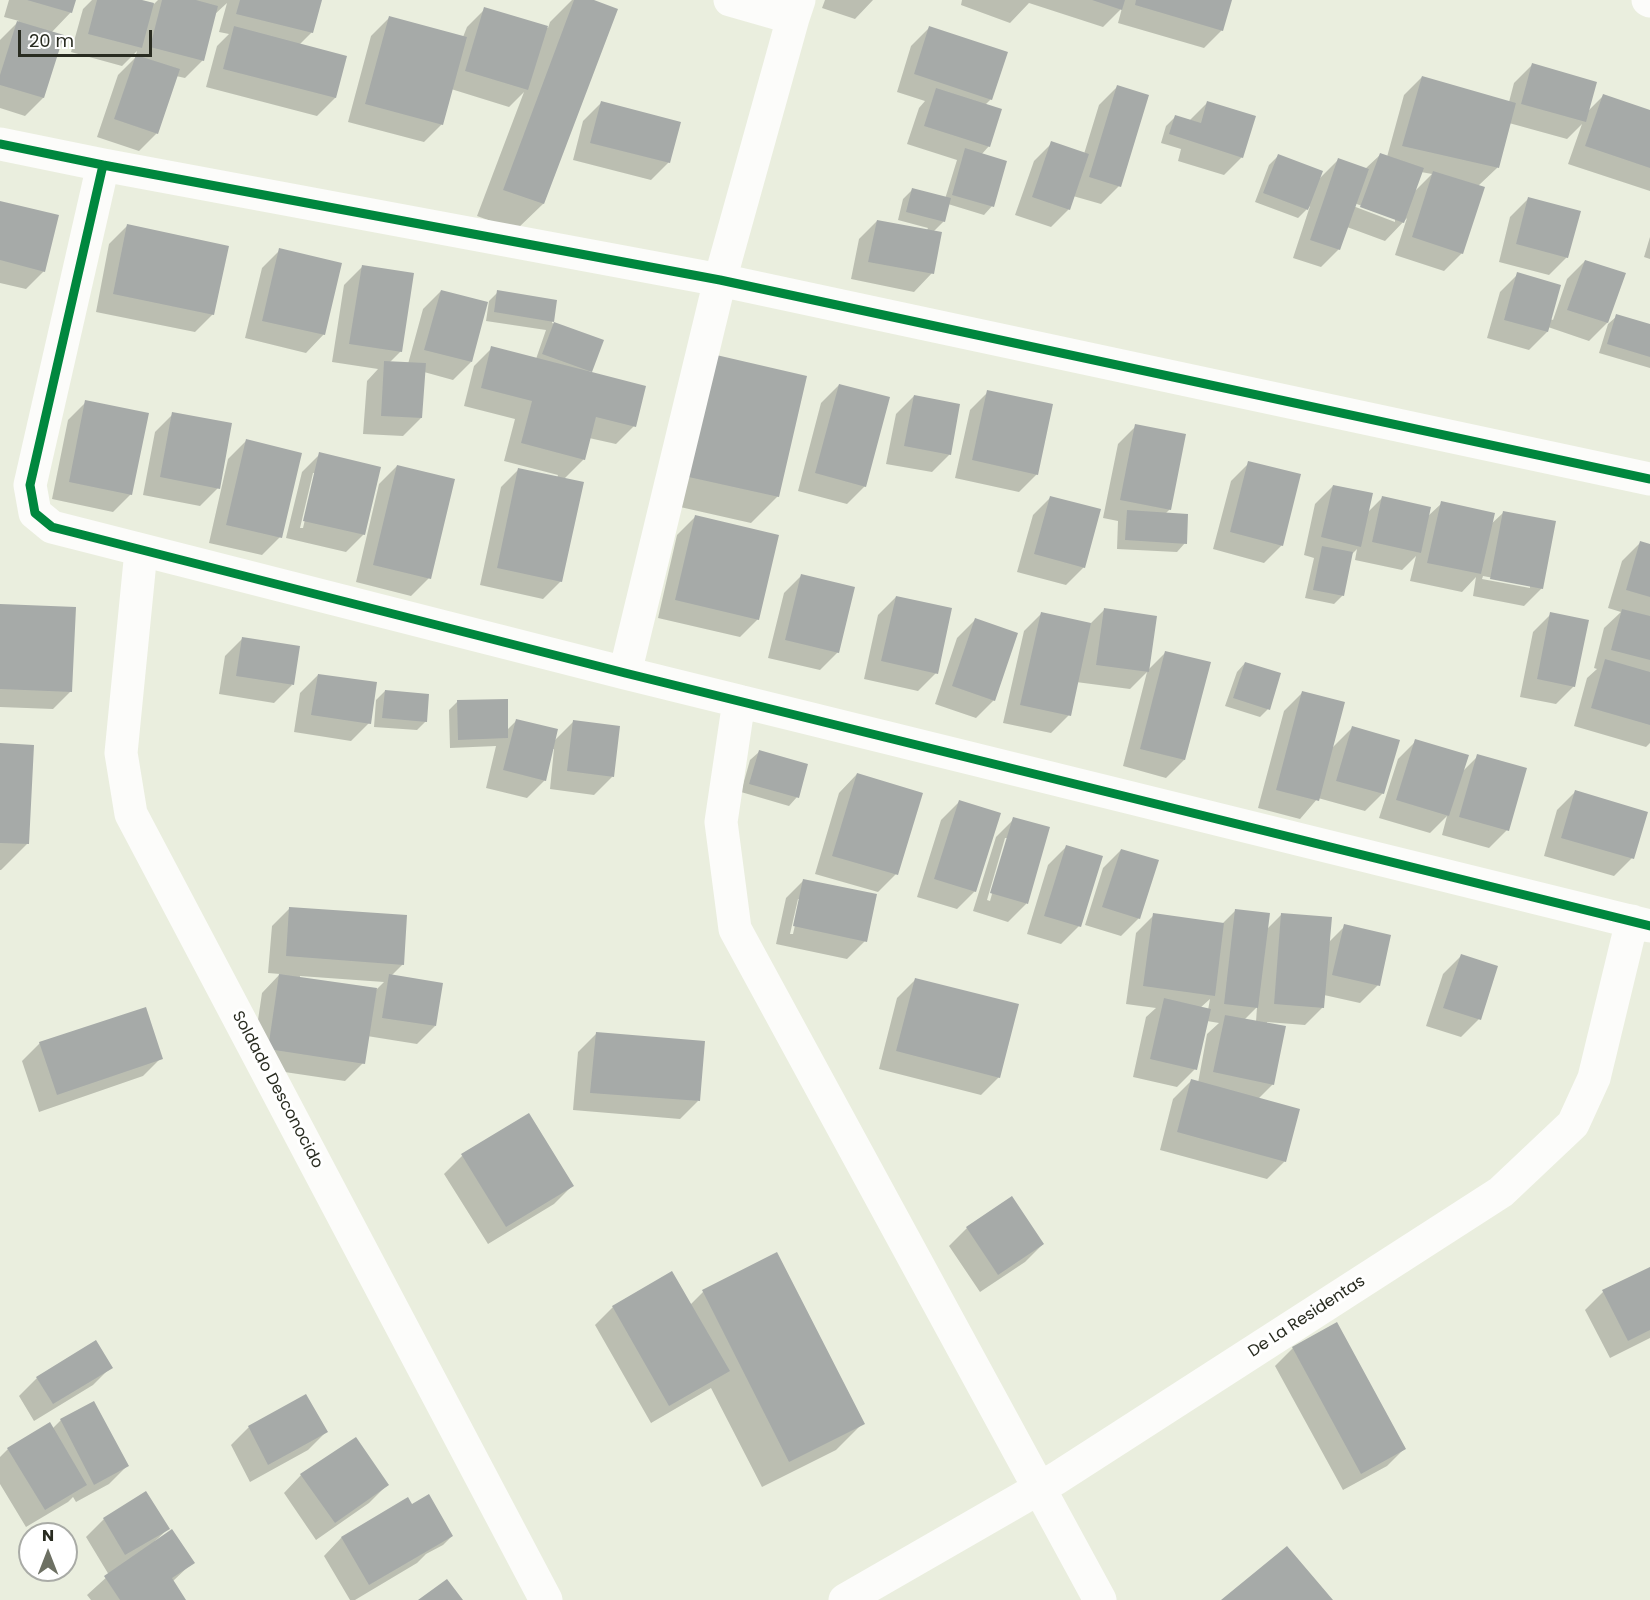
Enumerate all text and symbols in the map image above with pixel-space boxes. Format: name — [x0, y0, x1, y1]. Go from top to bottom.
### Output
scale bar — [21, 18, 154, 56]
text: 20 m — [29, 28, 74, 53]
street label: Soldado Desconocido — [227, 1008, 327, 1172]
street label: De La Residentas — [1245, 1272, 1369, 1362]
north arrow — [18, 1522, 78, 1582]
text: N — [42, 1524, 54, 1547]

